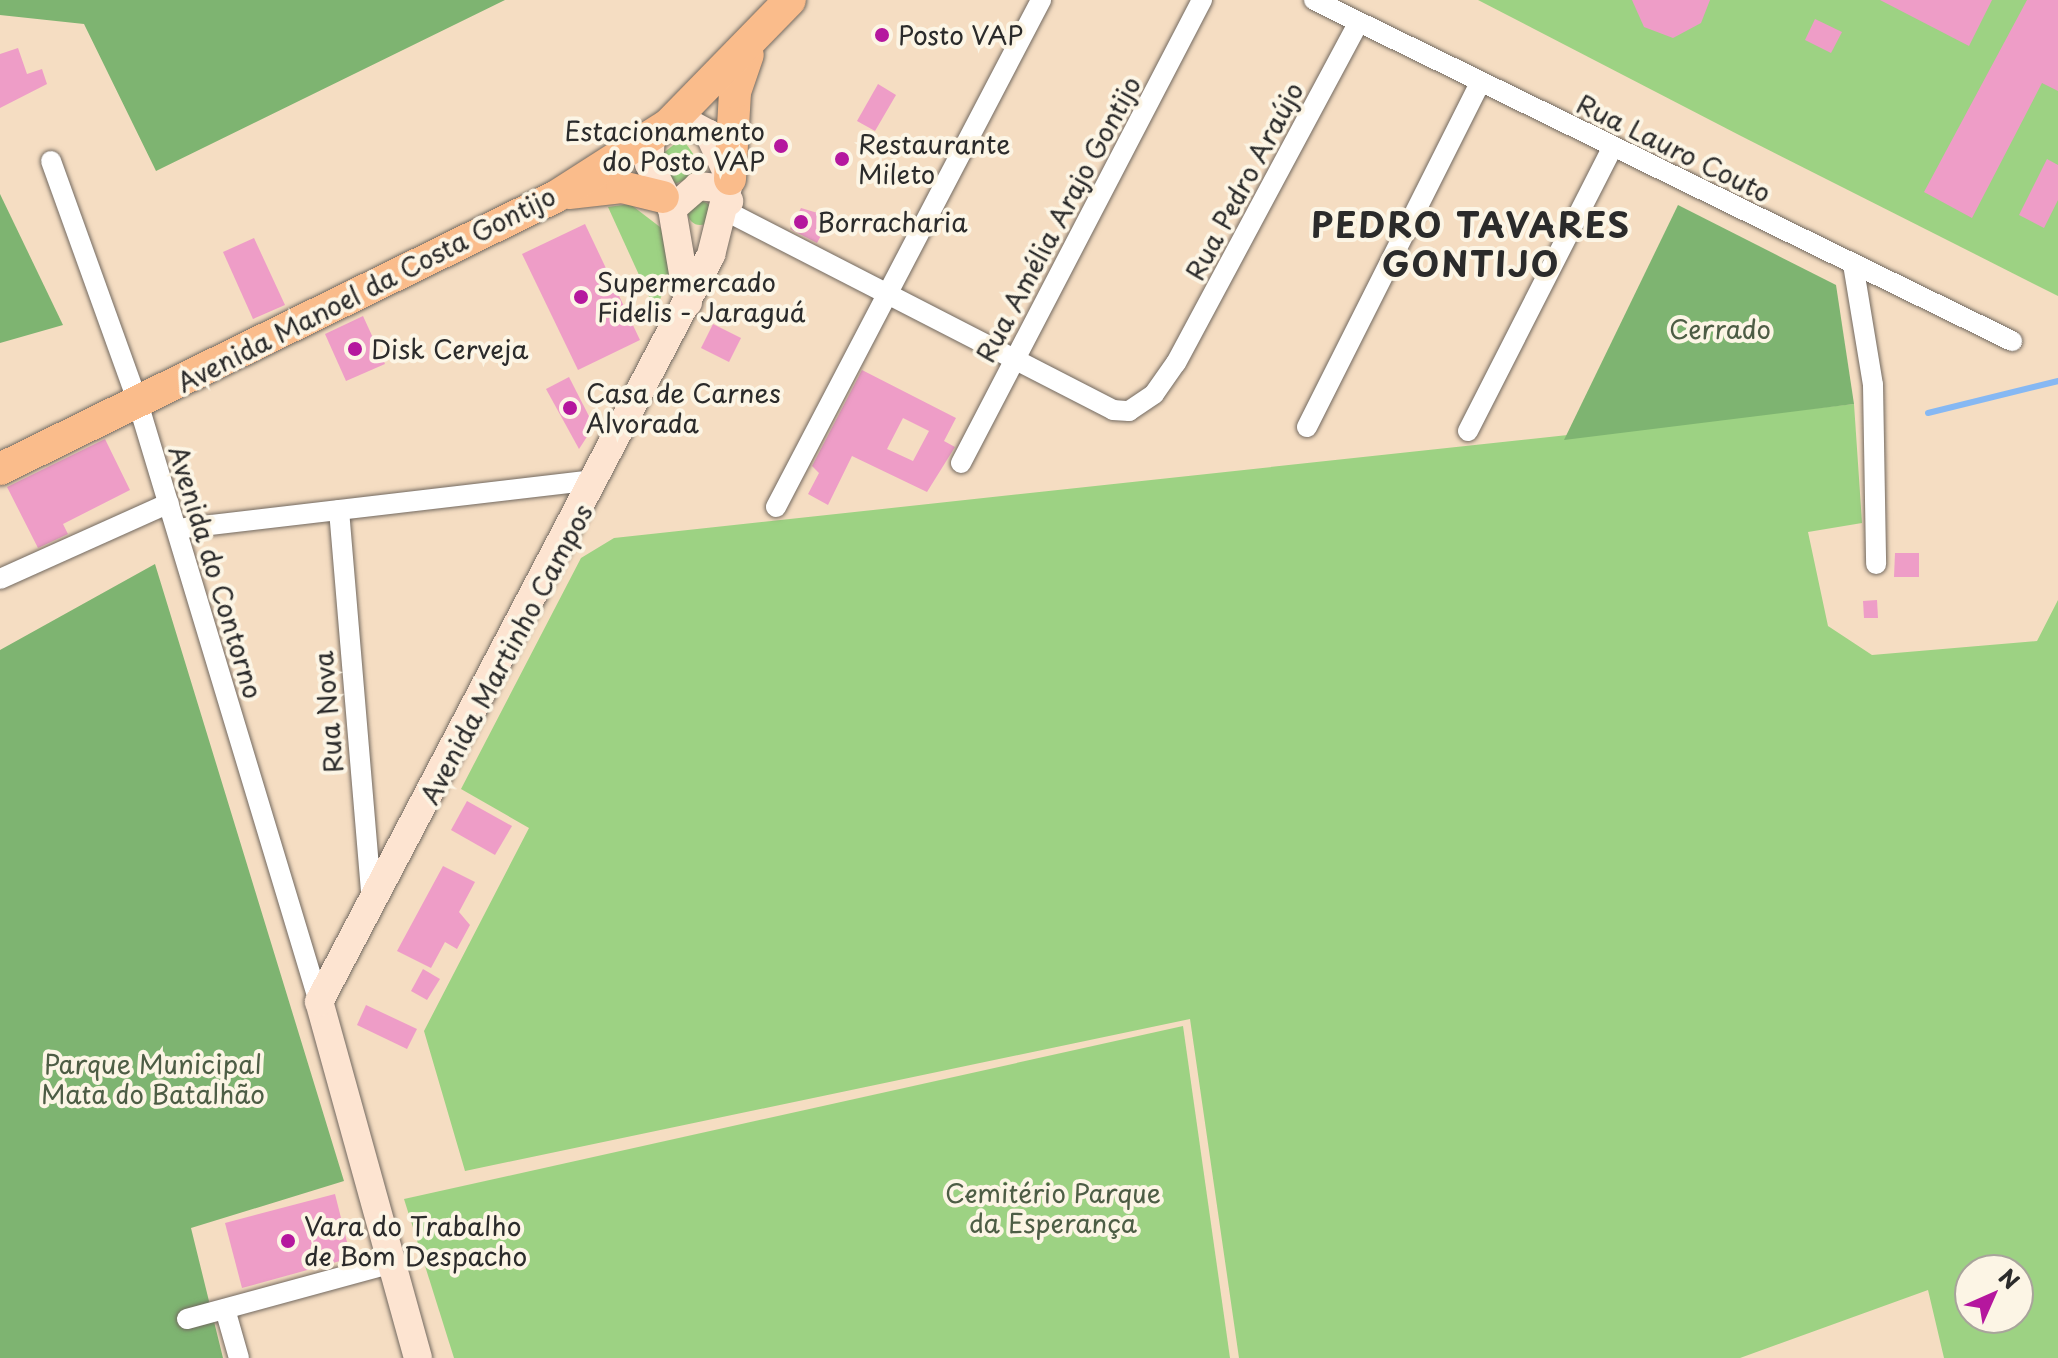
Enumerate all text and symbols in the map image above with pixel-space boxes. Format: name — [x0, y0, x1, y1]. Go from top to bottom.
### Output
place label: Posto VAP — [898, 19, 1025, 51]
marker: Posto VAP — [873, 26, 891, 44]
street label: Rua Amélia Arajo Gontijo — [968, 69, 1148, 369]
street label: Rua Pedro Araújo — [1178, 76, 1310, 286]
street label: Rua Lauro Couto — [1571, 87, 1777, 209]
place label: Estacionamento do Posto VAP — [564, 115, 765, 176]
place label: Restaurante Mileto — [858, 128, 1010, 190]
marker: Estacionamento do Posto VAP — [772, 137, 790, 155]
marker: Restaurante Mileto — [833, 150, 851, 168]
street label: Avenida Manoel da Costa Gontijo — [172, 180, 560, 398]
district label: PEDRO TAVARES GONTIJO — [1313, 204, 1629, 284]
place label: Borracharia — [817, 206, 968, 238]
marker: Borracharia — [792, 213, 810, 231]
place label: Supermercado Fidelis - Jaraguá — [597, 266, 807, 328]
marker: Supermercado Fidelis - Jaraguá — [572, 288, 590, 306]
park label: Cerrado — [1669, 313, 1771, 345]
place label: Disk Cerveja — [371, 333, 529, 365]
marker: Disk Cerveja — [346, 340, 364, 358]
place label: Casa de Carnes Alvorada — [586, 377, 784, 438]
marker: Casa de Carnes Alvorada — [561, 399, 579, 417]
street label: Avenida do Contorno — [163, 442, 269, 702]
street label: Avenida Martinho Campos — [414, 499, 598, 809]
street label: Rua Nova — [307, 649, 349, 775]
park label: Parque Municipal Mata do Batalhão — [39, 1048, 267, 1110]
park label: Cemitério Parque da Esperança — [945, 1177, 1161, 1238]
place label: Vara do Trabalho de Bom Despacho — [304, 1210, 529, 1272]
marker: Vara do Trabalho de Bom Despacho — [279, 1232, 297, 1250]
north arrow — [1954, 1254, 2034, 1334]
text: N — [1992, 1260, 2028, 1296]

